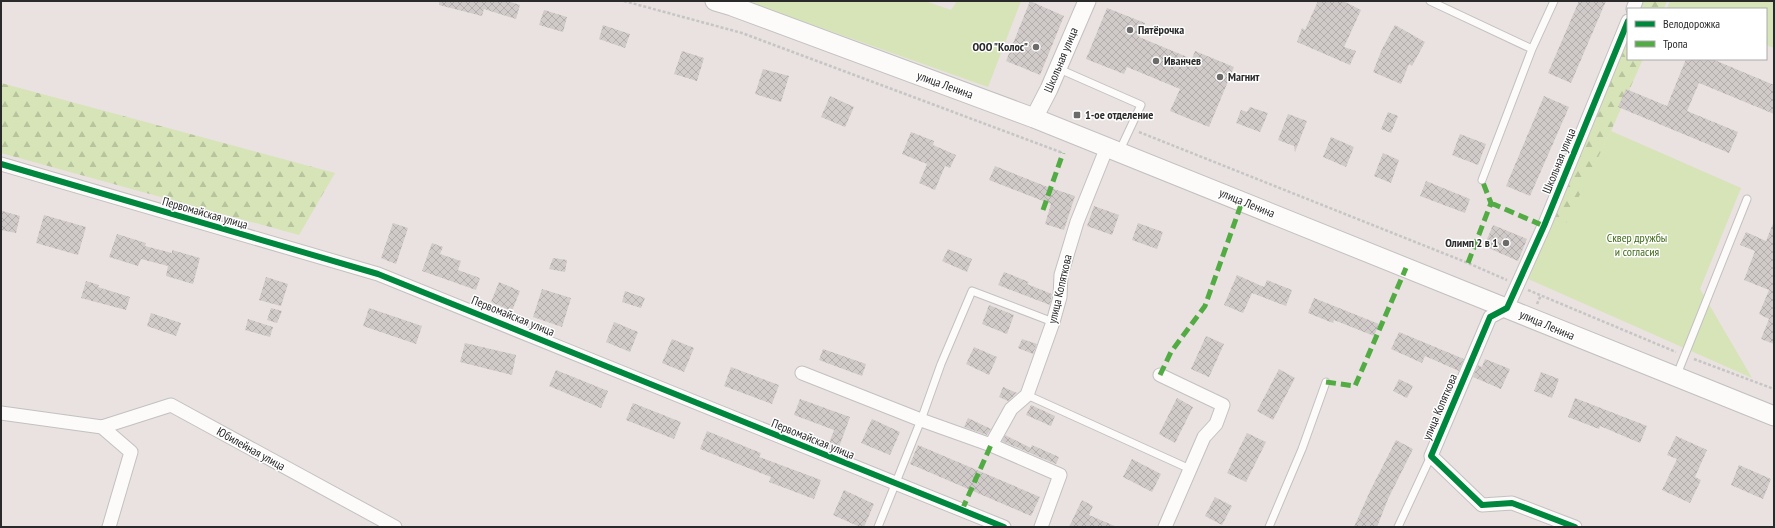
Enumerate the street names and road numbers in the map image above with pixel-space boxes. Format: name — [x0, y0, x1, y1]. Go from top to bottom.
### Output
street label: Школьная улица — [1040, 25, 1081, 95]
street label: улица Ленина — [915, 67, 975, 102]
street label: Школьная улица — [1539, 126, 1579, 196]
street label: улица Ленина — [1217, 185, 1277, 221]
street label: Первомайская улица — [161, 193, 250, 232]
street label: улица Копяткова — [1044, 253, 1075, 325]
street label: Первомайская улица — [469, 292, 557, 339]
street label: улица Ленина — [1517, 306, 1577, 343]
street label: улица Копяткова — [1419, 371, 1460, 442]
street label: Первомайская улица — [769, 415, 857, 462]
street label: Юбилейная улица — [214, 424, 288, 474]

